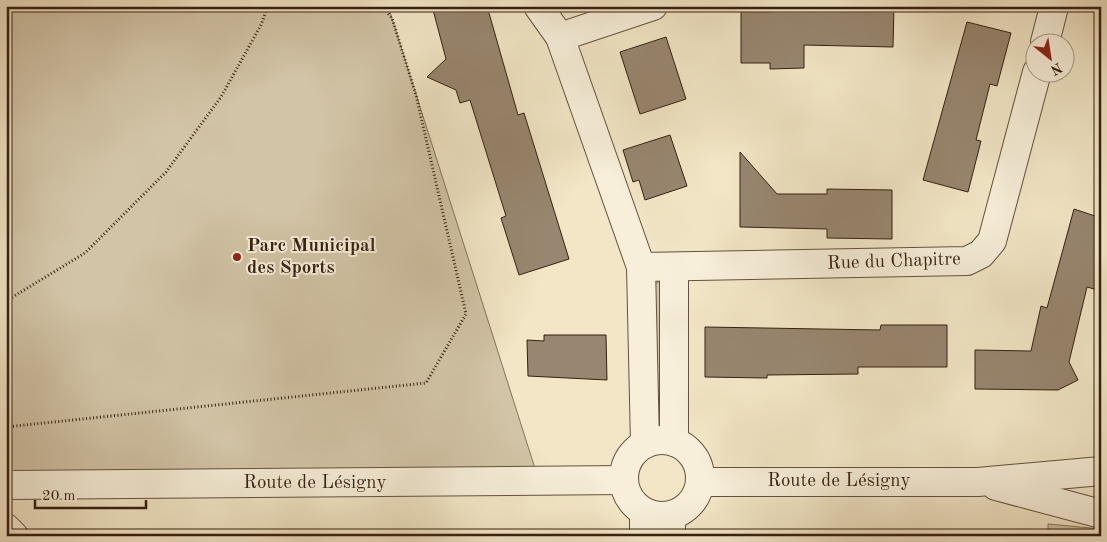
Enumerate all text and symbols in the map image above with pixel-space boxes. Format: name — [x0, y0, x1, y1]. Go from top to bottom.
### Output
north arrow — [1024, 32, 1074, 82]
text: N — [1048, 60, 1064, 77]
place label: Parc Municipal des Sports — [247, 237, 376, 278]
street label: Rue du Chapitre — [827, 250, 961, 274]
marker: Parc Municipal des Sports — [231, 251, 243, 263]
street label: Route de Lésigny — [767, 472, 911, 491]
street label: Route de Lésigny — [243, 474, 387, 493]
scale bar — [35, 477, 146, 509]
text: 20 m — [42, 489, 76, 504]

